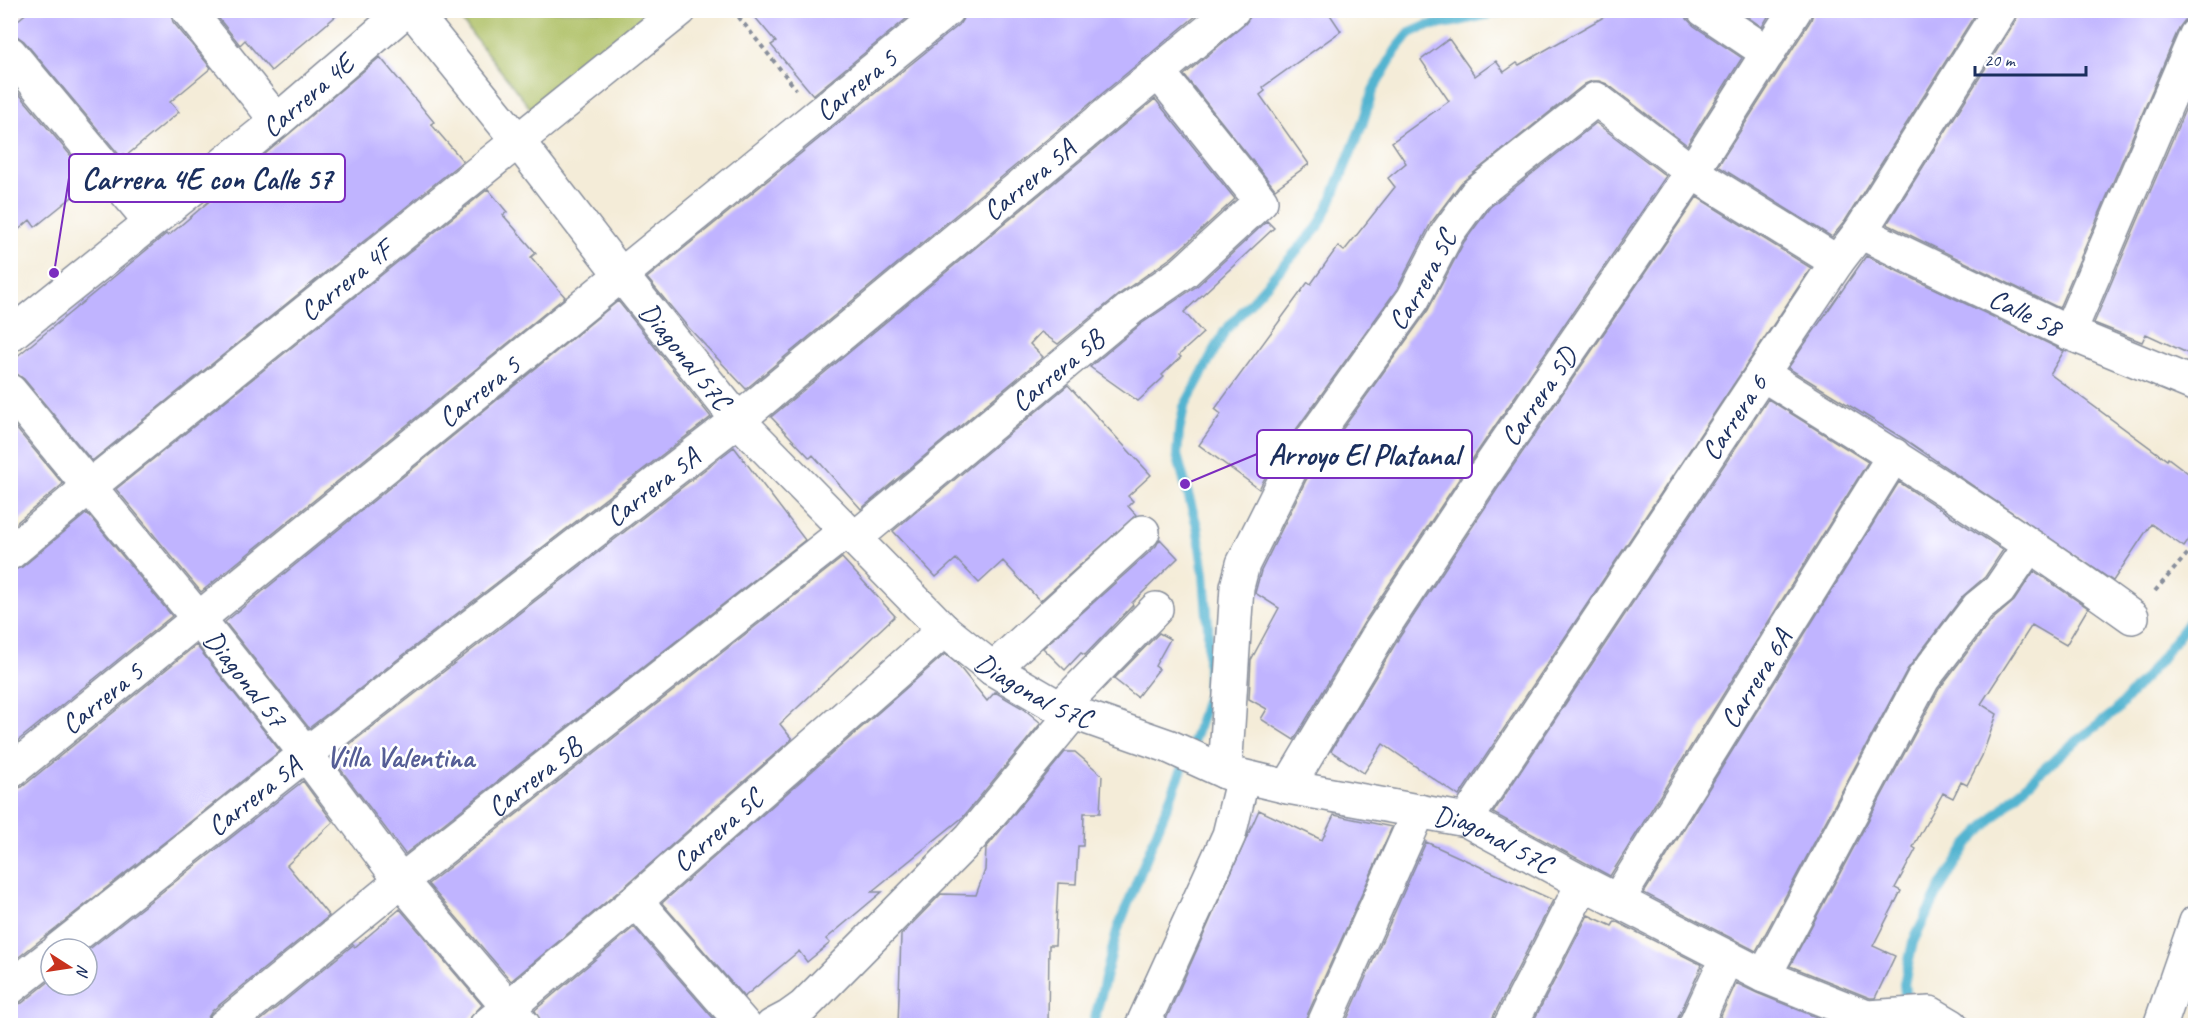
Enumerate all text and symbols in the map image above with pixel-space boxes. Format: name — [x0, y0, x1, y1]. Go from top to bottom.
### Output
scale bar — [1975, 39, 2086, 77]
street label: Carrera 5 — [807, 40, 905, 128]
street label: Carrera 4E — [254, 44, 363, 144]
text: 20 m — [1984, 49, 2017, 71]
street label: Carrera 5A — [975, 130, 1083, 228]
callout: Carrera 4E con Calle 57 — [69, 154, 345, 202]
text: Carrera 4E con Calle 57 — [82, 160, 336, 198]
street label: Carrera 5C — [1379, 221, 1465, 336]
street label: Carrera 4F — [292, 229, 403, 328]
street label: Calle 58 — [1984, 280, 2070, 345]
street label: Diagonal 57C — [632, 295, 741, 418]
street label: Carrera 5B — [1003, 320, 1112, 419]
street label: Carrera 5D — [1492, 338, 1586, 452]
street label: Carrera 5 — [430, 346, 528, 435]
street label: Carrera 6 — [1693, 366, 1775, 466]
callout: Arroyo El Platanal — [1257, 430, 1472, 478]
text: Arroyo El Platanal — [1268, 436, 1465, 474]
street label: Carrera 5A — [598, 438, 708, 534]
street label: Carrera 6A — [1711, 621, 1800, 734]
street label: Diagonal 57 — [197, 623, 296, 735]
street label: Diagonal 57C — [968, 644, 1099, 736]
street label: Carrera 5 — [53, 653, 151, 741]
street label: Carrera 5B — [480, 727, 590, 824]
district label: Villa Valentina — [326, 738, 477, 776]
street label: Carrera 5A — [200, 746, 309, 843]
street label: Carrera 5C — [664, 779, 771, 879]
street label: Diagonal 57C — [1431, 797, 1561, 882]
north arrow — [39, 937, 99, 997]
text: N — [71, 963, 94, 980]

